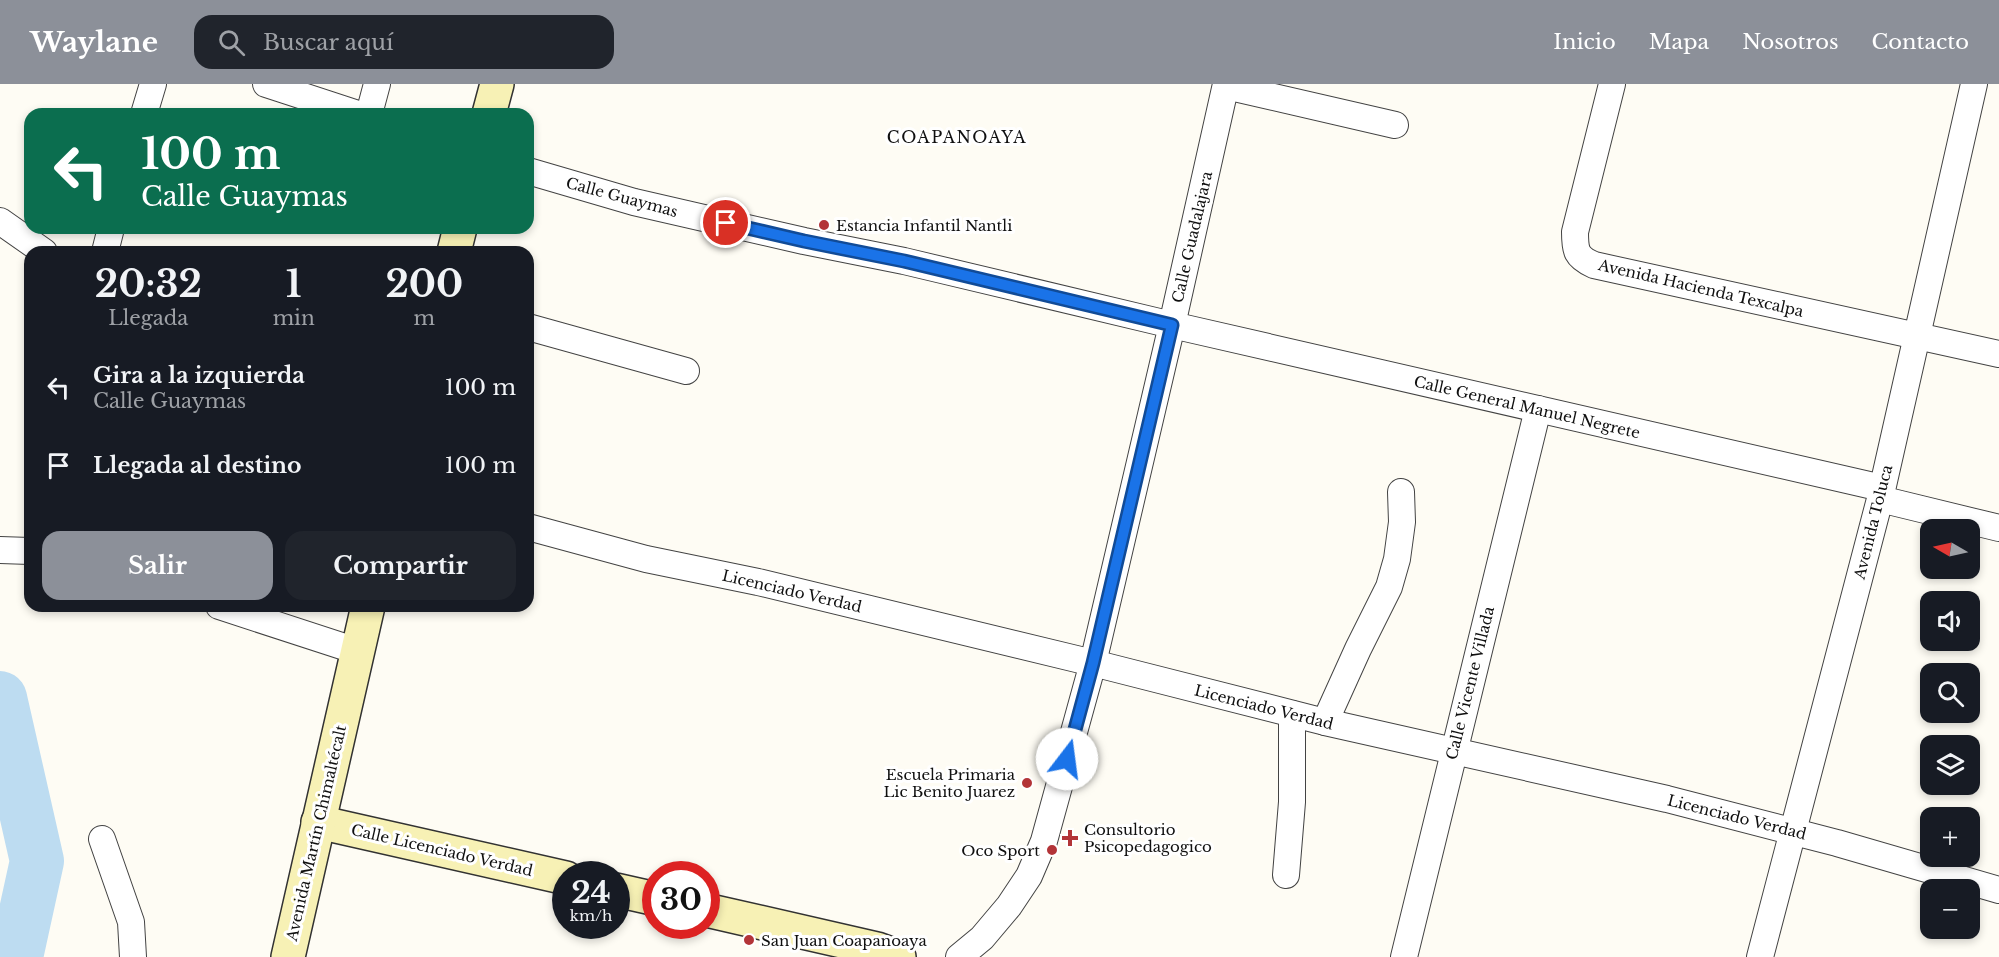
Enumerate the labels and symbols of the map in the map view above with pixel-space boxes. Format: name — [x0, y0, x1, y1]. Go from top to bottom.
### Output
district label: COAPANOAYA — [887, 127, 1027, 147]
street label: Calle Guadalajara — [1168, 169, 1217, 305]
street label: Calle Guaymas — [564, 173, 680, 221]
pin — [700, 197, 751, 248]
place label: Estancia Infantil Nantli — [836, 216, 1012, 235]
marker: Estancia Infantil Nantli — [817, 218, 831, 232]
street label: Avenida Hacienda Texcalpa — [1596, 255, 1806, 321]
street label: Calle General Manuel Negrete — [1412, 372, 1642, 442]
street label: Avenida Toluca — [1849, 462, 1897, 582]
north arrow — [1920, 519, 1980, 579]
street label: Licenciado Verdad — [720, 566, 864, 616]
street label: Calle Vicente Villada — [1442, 604, 1498, 762]
street label: Licenciado Verdad — [1192, 681, 1336, 733]
street label: Avenida Martín Chimaltécalt — [282, 723, 350, 944]
position arrow — [1035, 727, 1099, 791]
place label: Escuela Primaria Lic Benito Juarez — [883, 765, 1016, 801]
marker: Escuela Primaria Lic Benito Juarez — [1020, 776, 1034, 790]
street label: Licenciado Verdad — [1665, 791, 1809, 843]
street label: Calle Licenciado Verdad — [349, 820, 535, 880]
place label: Consultorio Psicopedagogico — [1084, 820, 1212, 856]
marker: Consultorio Psicopedagogico — [1061, 829, 1079, 847]
place label: Oco Sport — [961, 841, 1040, 860]
marker: Oco Sport — [1045, 843, 1059, 857]
speed limit sign: 30 — [642, 861, 720, 939]
place label: San Juan Coapanoaya — [761, 931, 927, 950]
marker: San Juan Coapanoaya — [742, 933, 756, 947]

